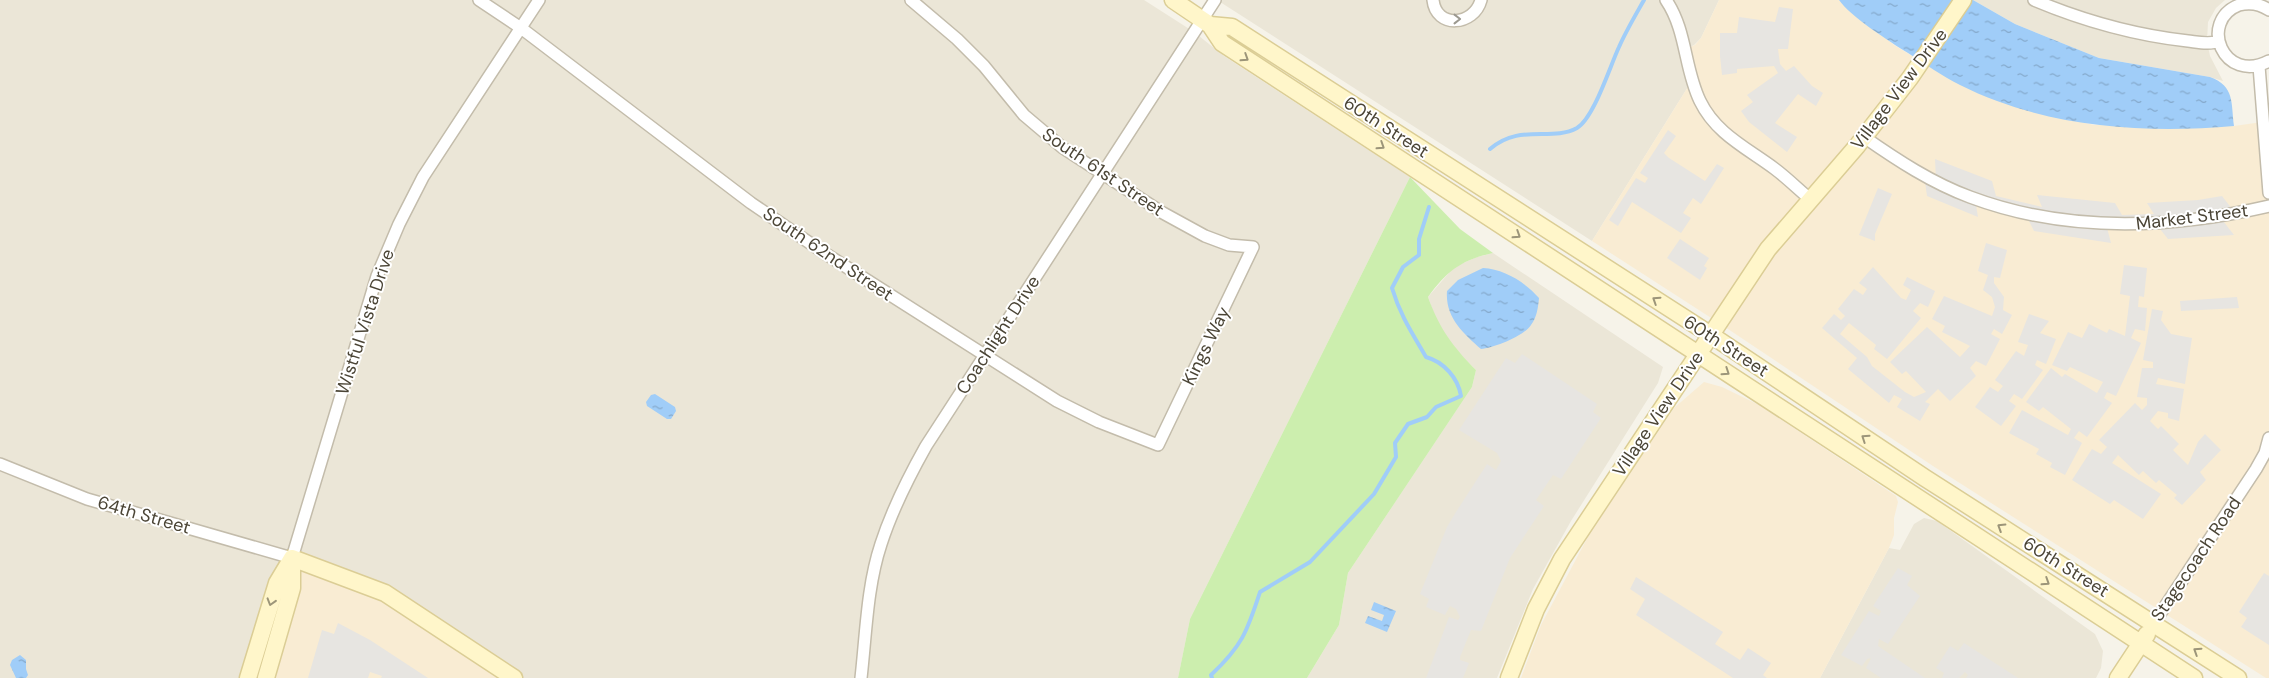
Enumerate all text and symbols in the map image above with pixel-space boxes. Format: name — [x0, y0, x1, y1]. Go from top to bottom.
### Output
one-way arrow — [1453, 14, 1461, 24]
street label: Village View Drive — [1845, 23, 1953, 155]
one-way arrow — [1239, 52, 1248, 61]
street label: 60th Street — [1339, 91, 1433, 163]
street label: South 61st Street — [1037, 122, 1169, 222]
one-way arrow — [1376, 140, 1385, 150]
street label: Market Street — [2135, 198, 2249, 236]
street label: South 62nd Street — [758, 201, 898, 307]
one-way arrow — [1512, 229, 1521, 238]
street label: Wistful Vista Drive — [330, 246, 400, 398]
street label: Coachlight Drive — [951, 271, 1045, 399]
one-way arrow — [1653, 297, 1662, 306]
street label: Kings Way — [1177, 302, 1235, 390]
street label: 60th Street — [1679, 310, 1773, 382]
street label: Village View Drive — [1607, 347, 1709, 481]
one-way arrow — [1721, 366, 1730, 375]
one-way arrow — [1861, 435, 1871, 444]
street label: 64th Street — [95, 490, 193, 540]
street label: Stagecoach Road — [2145, 492, 2247, 626]
one-way arrow — [1998, 523, 2007, 533]
street label: 60th Street — [2019, 531, 2113, 603]
one-way arrow — [2041, 575, 2050, 585]
one-way arrow — [266, 597, 276, 605]
one-way arrow — [2194, 648, 2203, 658]

